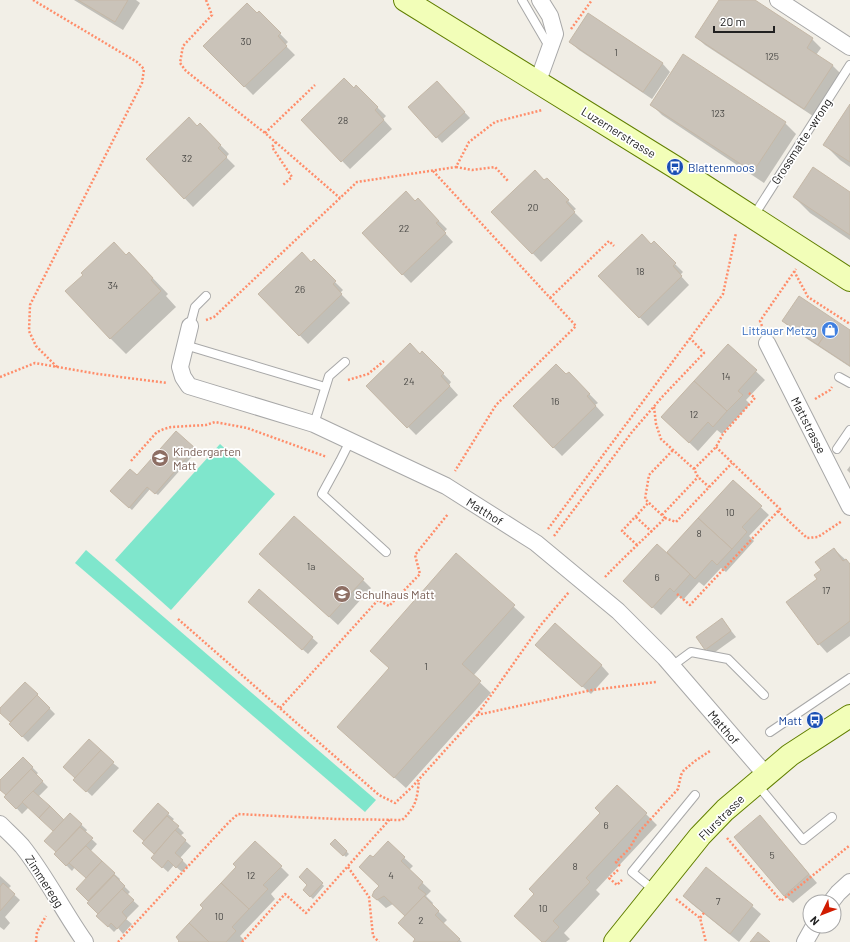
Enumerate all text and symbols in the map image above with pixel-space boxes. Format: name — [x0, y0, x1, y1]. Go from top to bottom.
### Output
scale bar — [714, 8, 774, 34]
text: 20 m — [720, 14, 746, 28]
house number: 30 — [241, 35, 251, 47]
house number: 1 — [614, 46, 618, 58]
house number: 125 — [765, 50, 779, 62]
street label: Grossmatte -wrong — [768, 95, 834, 187]
street label: Luzernerstrasse — [579, 104, 659, 160]
house number: 123 — [711, 107, 725, 119]
house number: 28 — [338, 114, 348, 126]
house number: 32 — [182, 152, 192, 164]
bus stop icon: Blattenmoos — [665, 157, 685, 177]
place label: Blattenmoos — [688, 160, 755, 174]
house number: 20 — [527, 201, 539, 213]
house number: 22 — [399, 222, 409, 234]
house number: 18 — [636, 265, 644, 277]
house number: 34 — [108, 279, 118, 291]
house number: 26 — [295, 283, 305, 295]
shop icon: Littauer Metzg — [820, 320, 840, 340]
place label: Littauer Metzg — [742, 323, 817, 337]
house number: 14 — [721, 370, 731, 382]
house number: 24 — [404, 375, 414, 387]
street label: Mattstrasse — [789, 394, 829, 456]
house number: 16 — [551, 395, 559, 407]
house number: 12 — [690, 408, 698, 420]
place label: Kindergarten Matt — [173, 444, 241, 472]
school or university icon: Kindergarten Matt — [150, 448, 170, 468]
street label: Matthof — [464, 494, 506, 528]
house number: 10 — [725, 506, 735, 518]
house number: 8 — [696, 527, 702, 539]
house number: 1a — [307, 560, 315, 572]
house number: 6 — [654, 571, 660, 583]
school or university icon: Schulhaus Matt — [332, 584, 352, 604]
house number: 17 — [822, 584, 830, 596]
place label: Schulhaus Matt — [355, 587, 435, 601]
house number: 1 — [424, 660, 428, 672]
street label: Matthof — [705, 707, 743, 747]
bus stop icon: Matt — [805, 710, 825, 730]
place label: Matt — [779, 713, 802, 727]
street label: Flurstrasse — [695, 791, 747, 843]
house number: 6 — [603, 819, 609, 831]
house number: 5 — [769, 849, 775, 861]
street label: Zimmeregg — [23, 852, 67, 910]
house number: 8 — [572, 860, 578, 872]
house number: 12 — [247, 869, 255, 881]
house number: 4 — [388, 869, 394, 881]
north arrow — [802, 894, 842, 934]
house number: 7 — [716, 895, 721, 907]
house number: 10 — [538, 902, 548, 914]
house number: 10 — [214, 910, 224, 922]
house number: 2 — [418, 914, 424, 926]
text: N — [807, 914, 822, 928]

